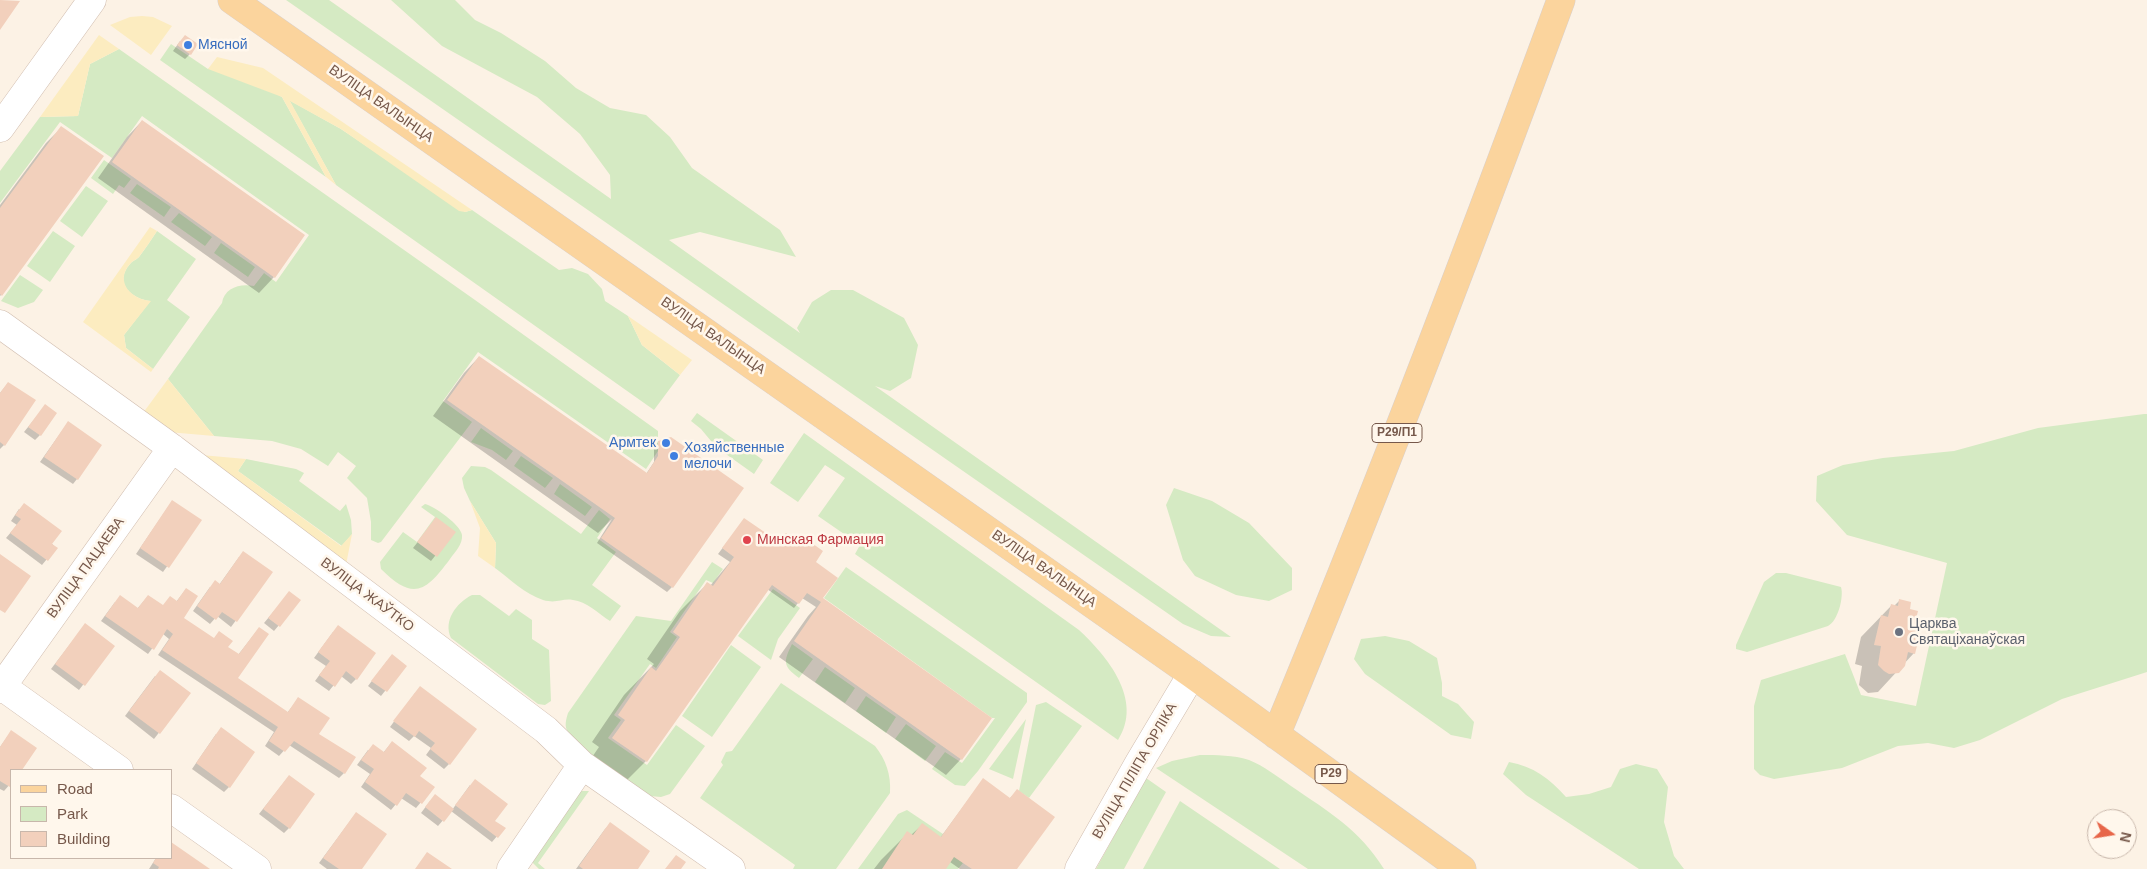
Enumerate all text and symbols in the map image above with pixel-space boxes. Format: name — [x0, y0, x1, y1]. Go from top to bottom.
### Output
place label: Мясной — [198, 37, 248, 53]
marker: Мясной — [182, 39, 194, 51]
street label: ВУЛІЦА ВАЛЫНЦА — [325, 62, 437, 146]
street label: ВУЛІЦА ВАЛЫНЦА — [657, 294, 769, 378]
road number: Р29/П1 — [1372, 423, 1422, 442]
place label: Армтек — [609, 435, 656, 451]
marker: Армтек — [660, 437, 672, 449]
place label: Хозяйственные мелочи — [684, 440, 784, 472]
marker: Хозяйственные мелочи — [668, 450, 680, 462]
street label: ВУЛІЦА ПАЦАЕВА — [44, 514, 128, 622]
street label: ВУЛІЦА ВАЛЫНЦА — [988, 527, 1100, 611]
place label: Минская Фармация — [757, 532, 884, 548]
marker: Минская Фармация — [741, 534, 753, 546]
street label: ВУЛІЦА ЖАЎТКО — [317, 554, 417, 636]
place label: Царква Святаціханаўская — [1909, 616, 2025, 648]
marker: Царква Святаціханаўская — [1893, 626, 1905, 638]
street label: ВУЛІЦА ПІЛІПА ОРЛІКА — [1089, 700, 1181, 842]
road number: Р29 — [1315, 764, 1347, 784]
legend — [10, 769, 172, 859]
text: Road — [57, 780, 93, 797]
text: Park — [57, 805, 88, 822]
north arrow — [2087, 809, 2137, 859]
text: Building — [57, 830, 110, 847]
text: N — [2117, 830, 2135, 844]

